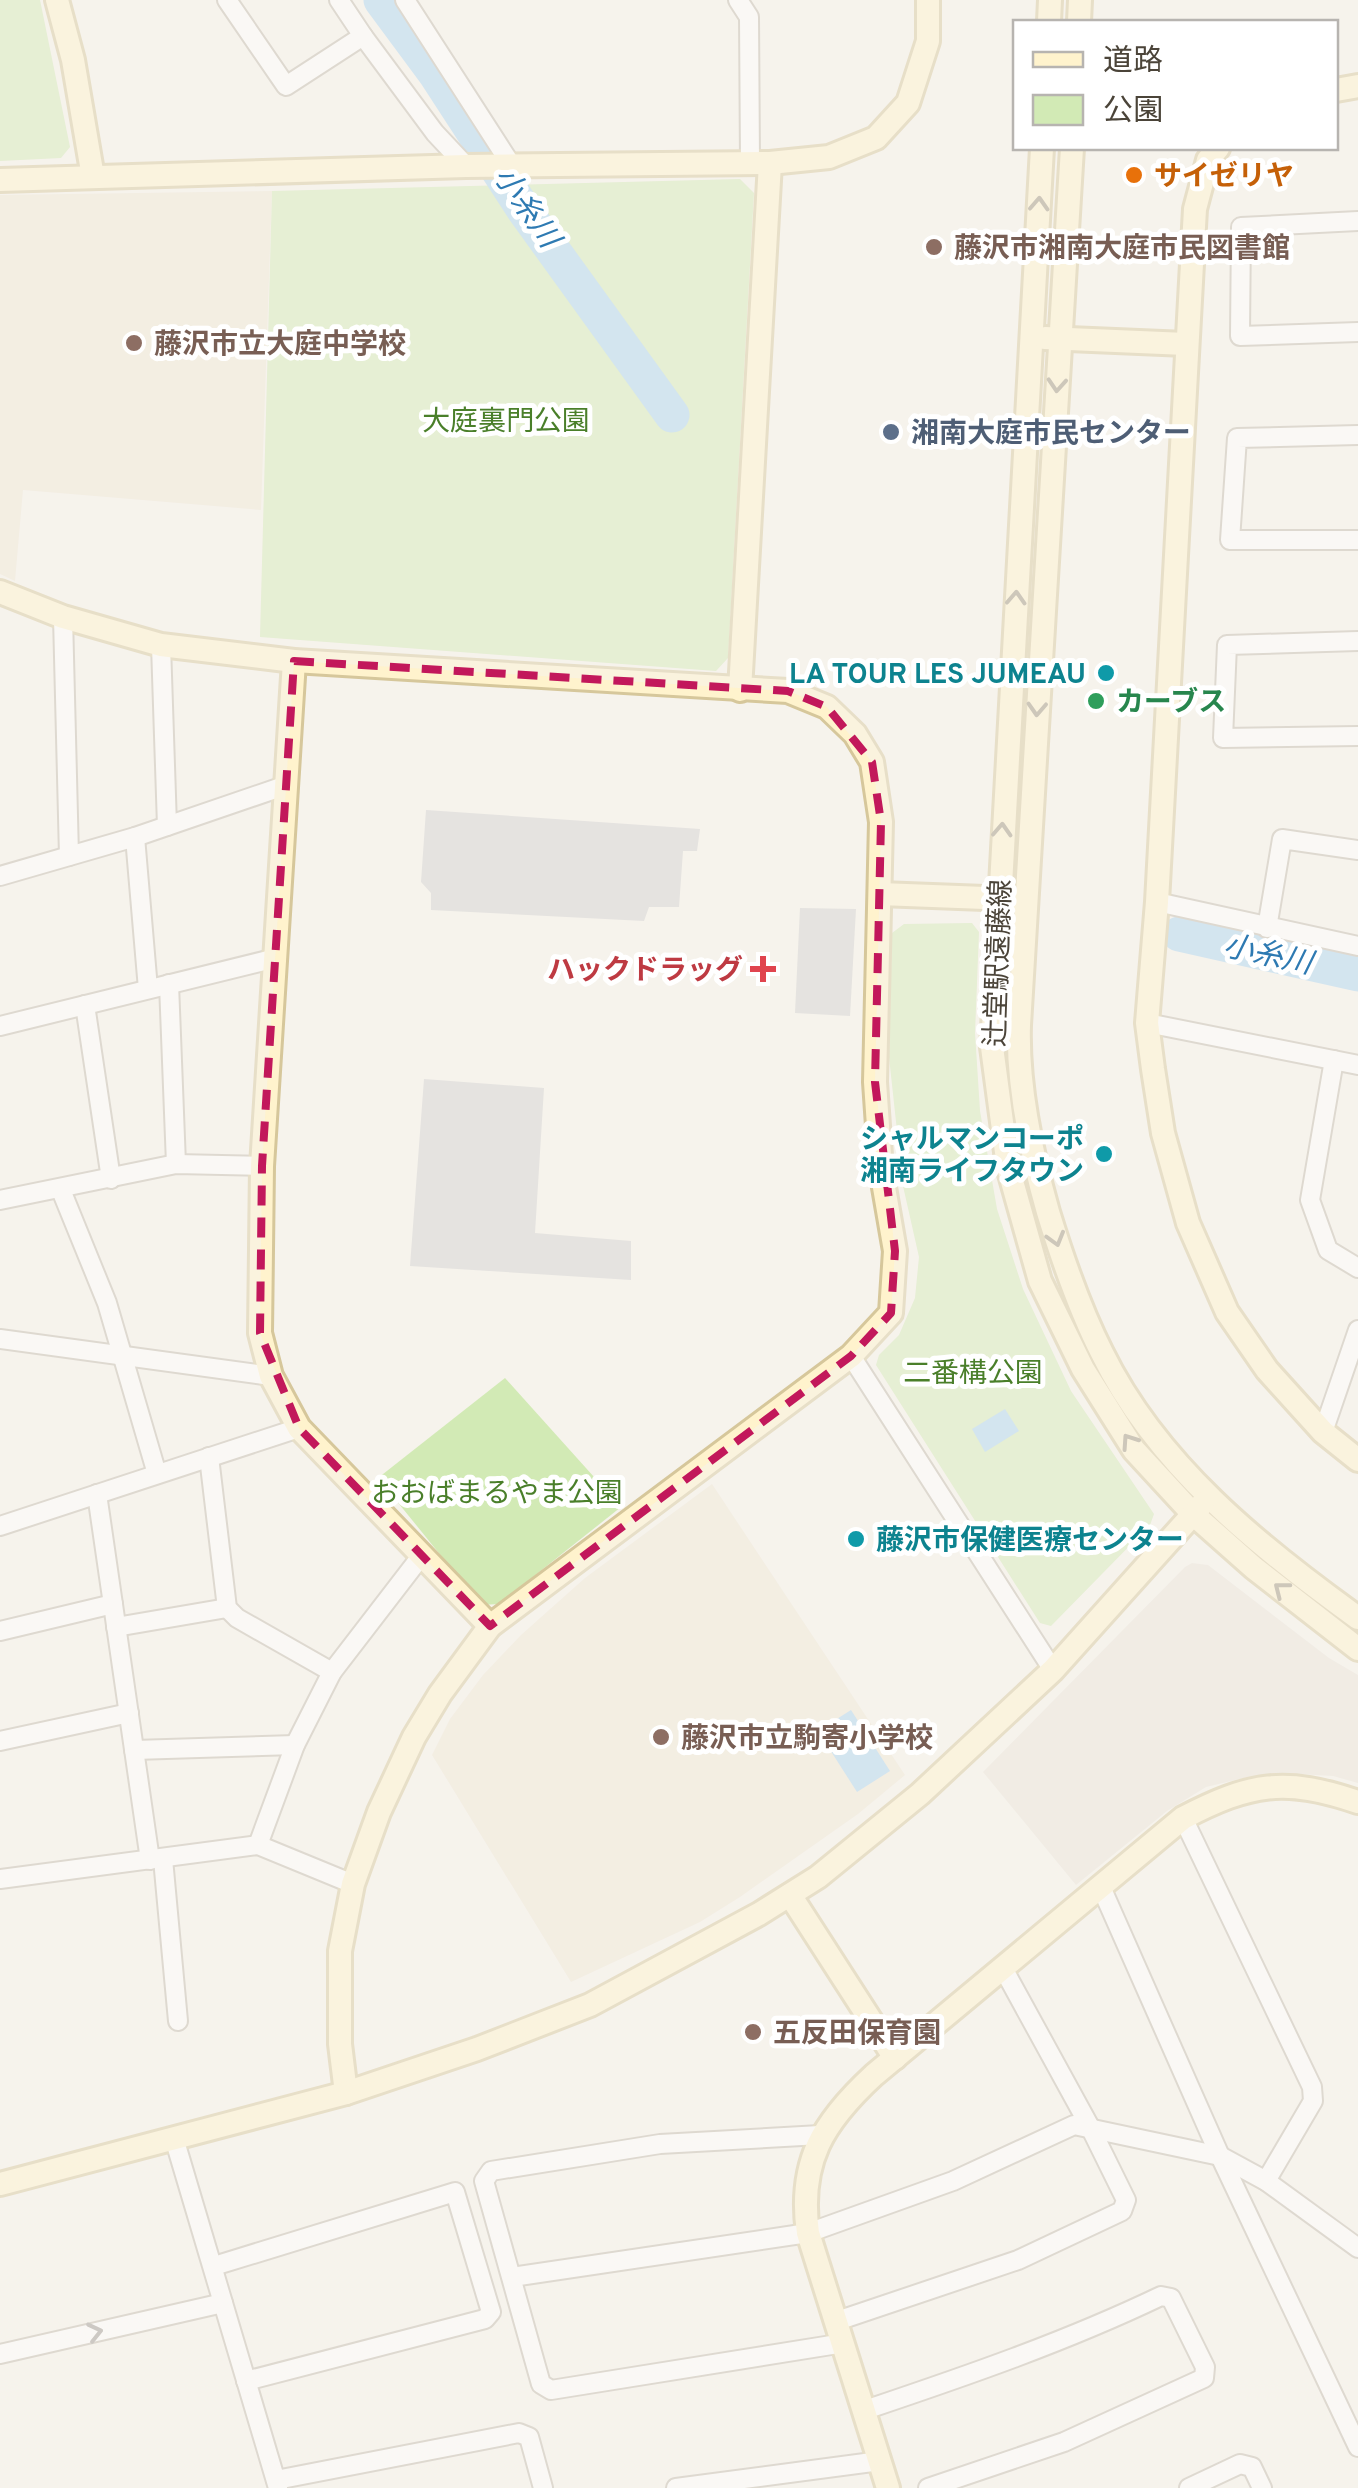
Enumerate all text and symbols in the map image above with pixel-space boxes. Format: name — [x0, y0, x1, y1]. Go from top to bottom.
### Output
legend — [1013, 20, 1338, 150]
text: 道路 — [1103, 44, 1163, 81]
text: 公園 — [1103, 94, 1163, 131]
place label: サイゼリヤ — [1154, 160, 1294, 196]
water label: 小糸川 — [484, 161, 568, 258]
marker: サイゼリヤ — [1123, 164, 1145, 186]
one-way arrow — [1028, 195, 1049, 211]
place label: 藤沢市湘南大庭市民図書館 — [954, 232, 1290, 268]
marker: 藤沢市湘南大庭市民図書館 — [923, 236, 945, 258]
place label: 藤沢市立大庭中学校 — [154, 328, 406, 364]
marker: 藤沢市立大庭中学校 — [123, 332, 145, 354]
one-way arrow — [1047, 377, 1068, 393]
park label: 大庭裏門公園 — [422, 405, 590, 441]
place label: 湘南大庭市民センター — [911, 417, 1191, 453]
marker: 湘南大庭市民センター — [880, 421, 902, 443]
one-way arrow — [1005, 590, 1026, 606]
place label: LA TOUR LES JUMEAU — [789, 658, 1086, 694]
marker: LA TOUR LES JUMEAU — [1095, 662, 1117, 684]
place label: カーブス — [1116, 686, 1226, 722]
marker: カーブス — [1085, 690, 1107, 712]
one-way arrow — [1027, 701, 1048, 717]
one-way arrow — [991, 821, 1012, 837]
street label: 辻堂駅遠藤線 — [979, 879, 1021, 1048]
water label: 小糸川 — [1220, 929, 1318, 985]
place label: ハックドラッグ — [547, 954, 743, 990]
marker: ハックドラッグ — [752, 958, 774, 980]
place label: シャルマンコーポ 湘南ライフタウン — [860, 1123, 1084, 1191]
marker: シャルマンコーポ 湘南ライフタウン — [1093, 1143, 1115, 1165]
one-way arrow — [1045, 1230, 1066, 1247]
park label: 二番構公園 — [903, 1357, 1043, 1393]
one-way arrow — [1123, 1433, 1141, 1452]
park label: おおばまるやま公園 — [371, 1477, 623, 1513]
place label: 藤沢市保健医療センター — [876, 1524, 1184, 1560]
marker: 藤沢市保健医療センター — [845, 1528, 867, 1550]
one-way arrow — [1274, 1583, 1292, 1601]
place label: 藤沢市立駒寄小学校 — [681, 1722, 933, 1758]
marker: 藤沢市立駒寄小学校 — [650, 1726, 672, 1748]
place label: 五反田保育園 — [773, 2017, 941, 2053]
marker: 五反田保育園 — [742, 2021, 764, 2043]
one-way arrow — [86, 2323, 103, 2344]

